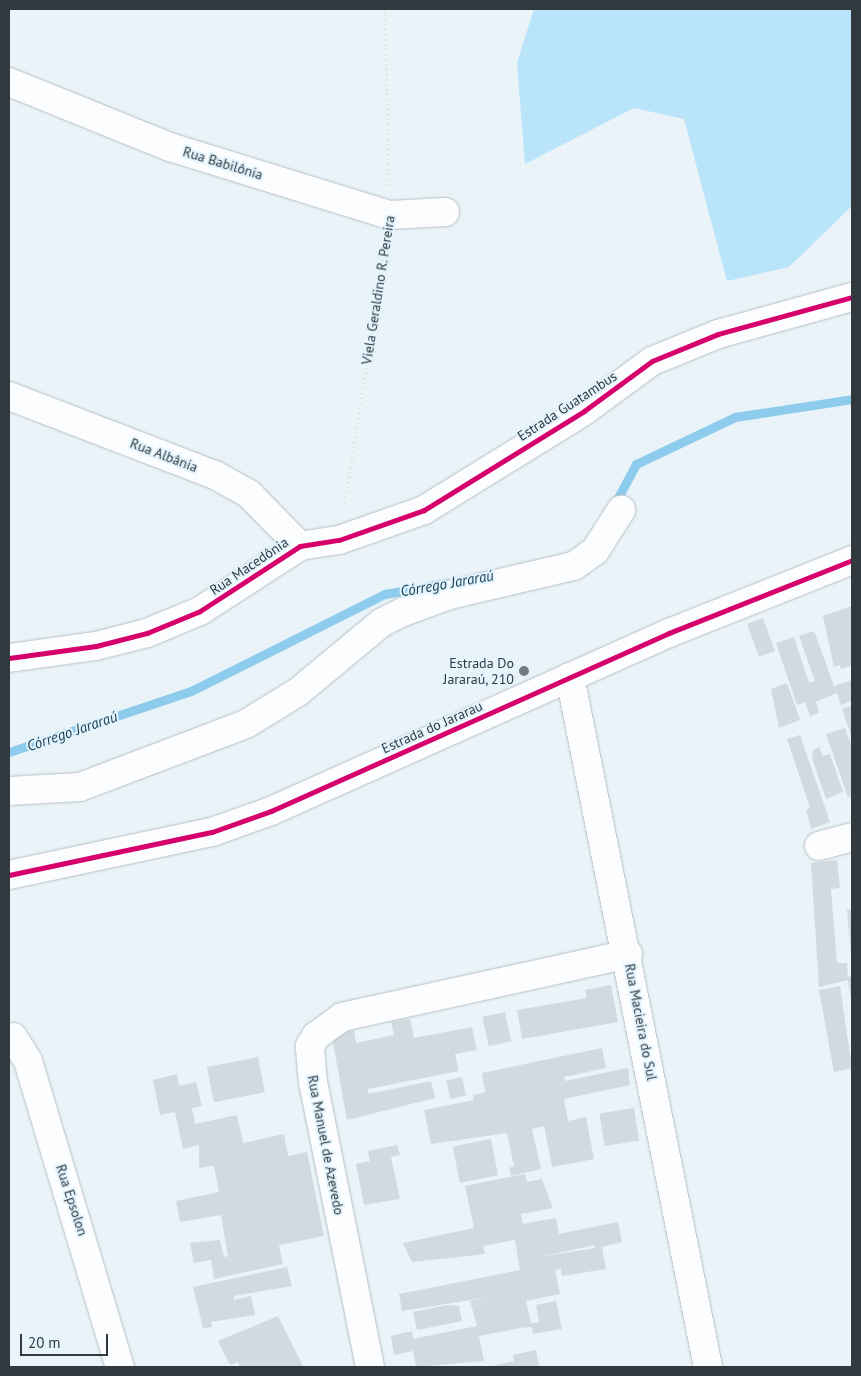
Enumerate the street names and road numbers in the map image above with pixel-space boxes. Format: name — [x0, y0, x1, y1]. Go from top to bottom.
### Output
street label: Rua Babilônia — [181, 143, 265, 183]
street label: Viela Geraldino R. Pereira — [358, 214, 398, 366]
street label: Estrada Guatambus — [514, 368, 620, 444]
street label: Rua Albânia — [128, 434, 200, 476]
street label: Rua Macedônia — [207, 534, 291, 598]
street label: Estrada do Jararau — [379, 697, 485, 757]
street label: Rua Macieira do Sul — [621, 962, 661, 1082]
street label: Rua Manuel de Azevedo — [304, 1073, 348, 1217]
street label: Rua Epsolon — [53, 1162, 91, 1238]

